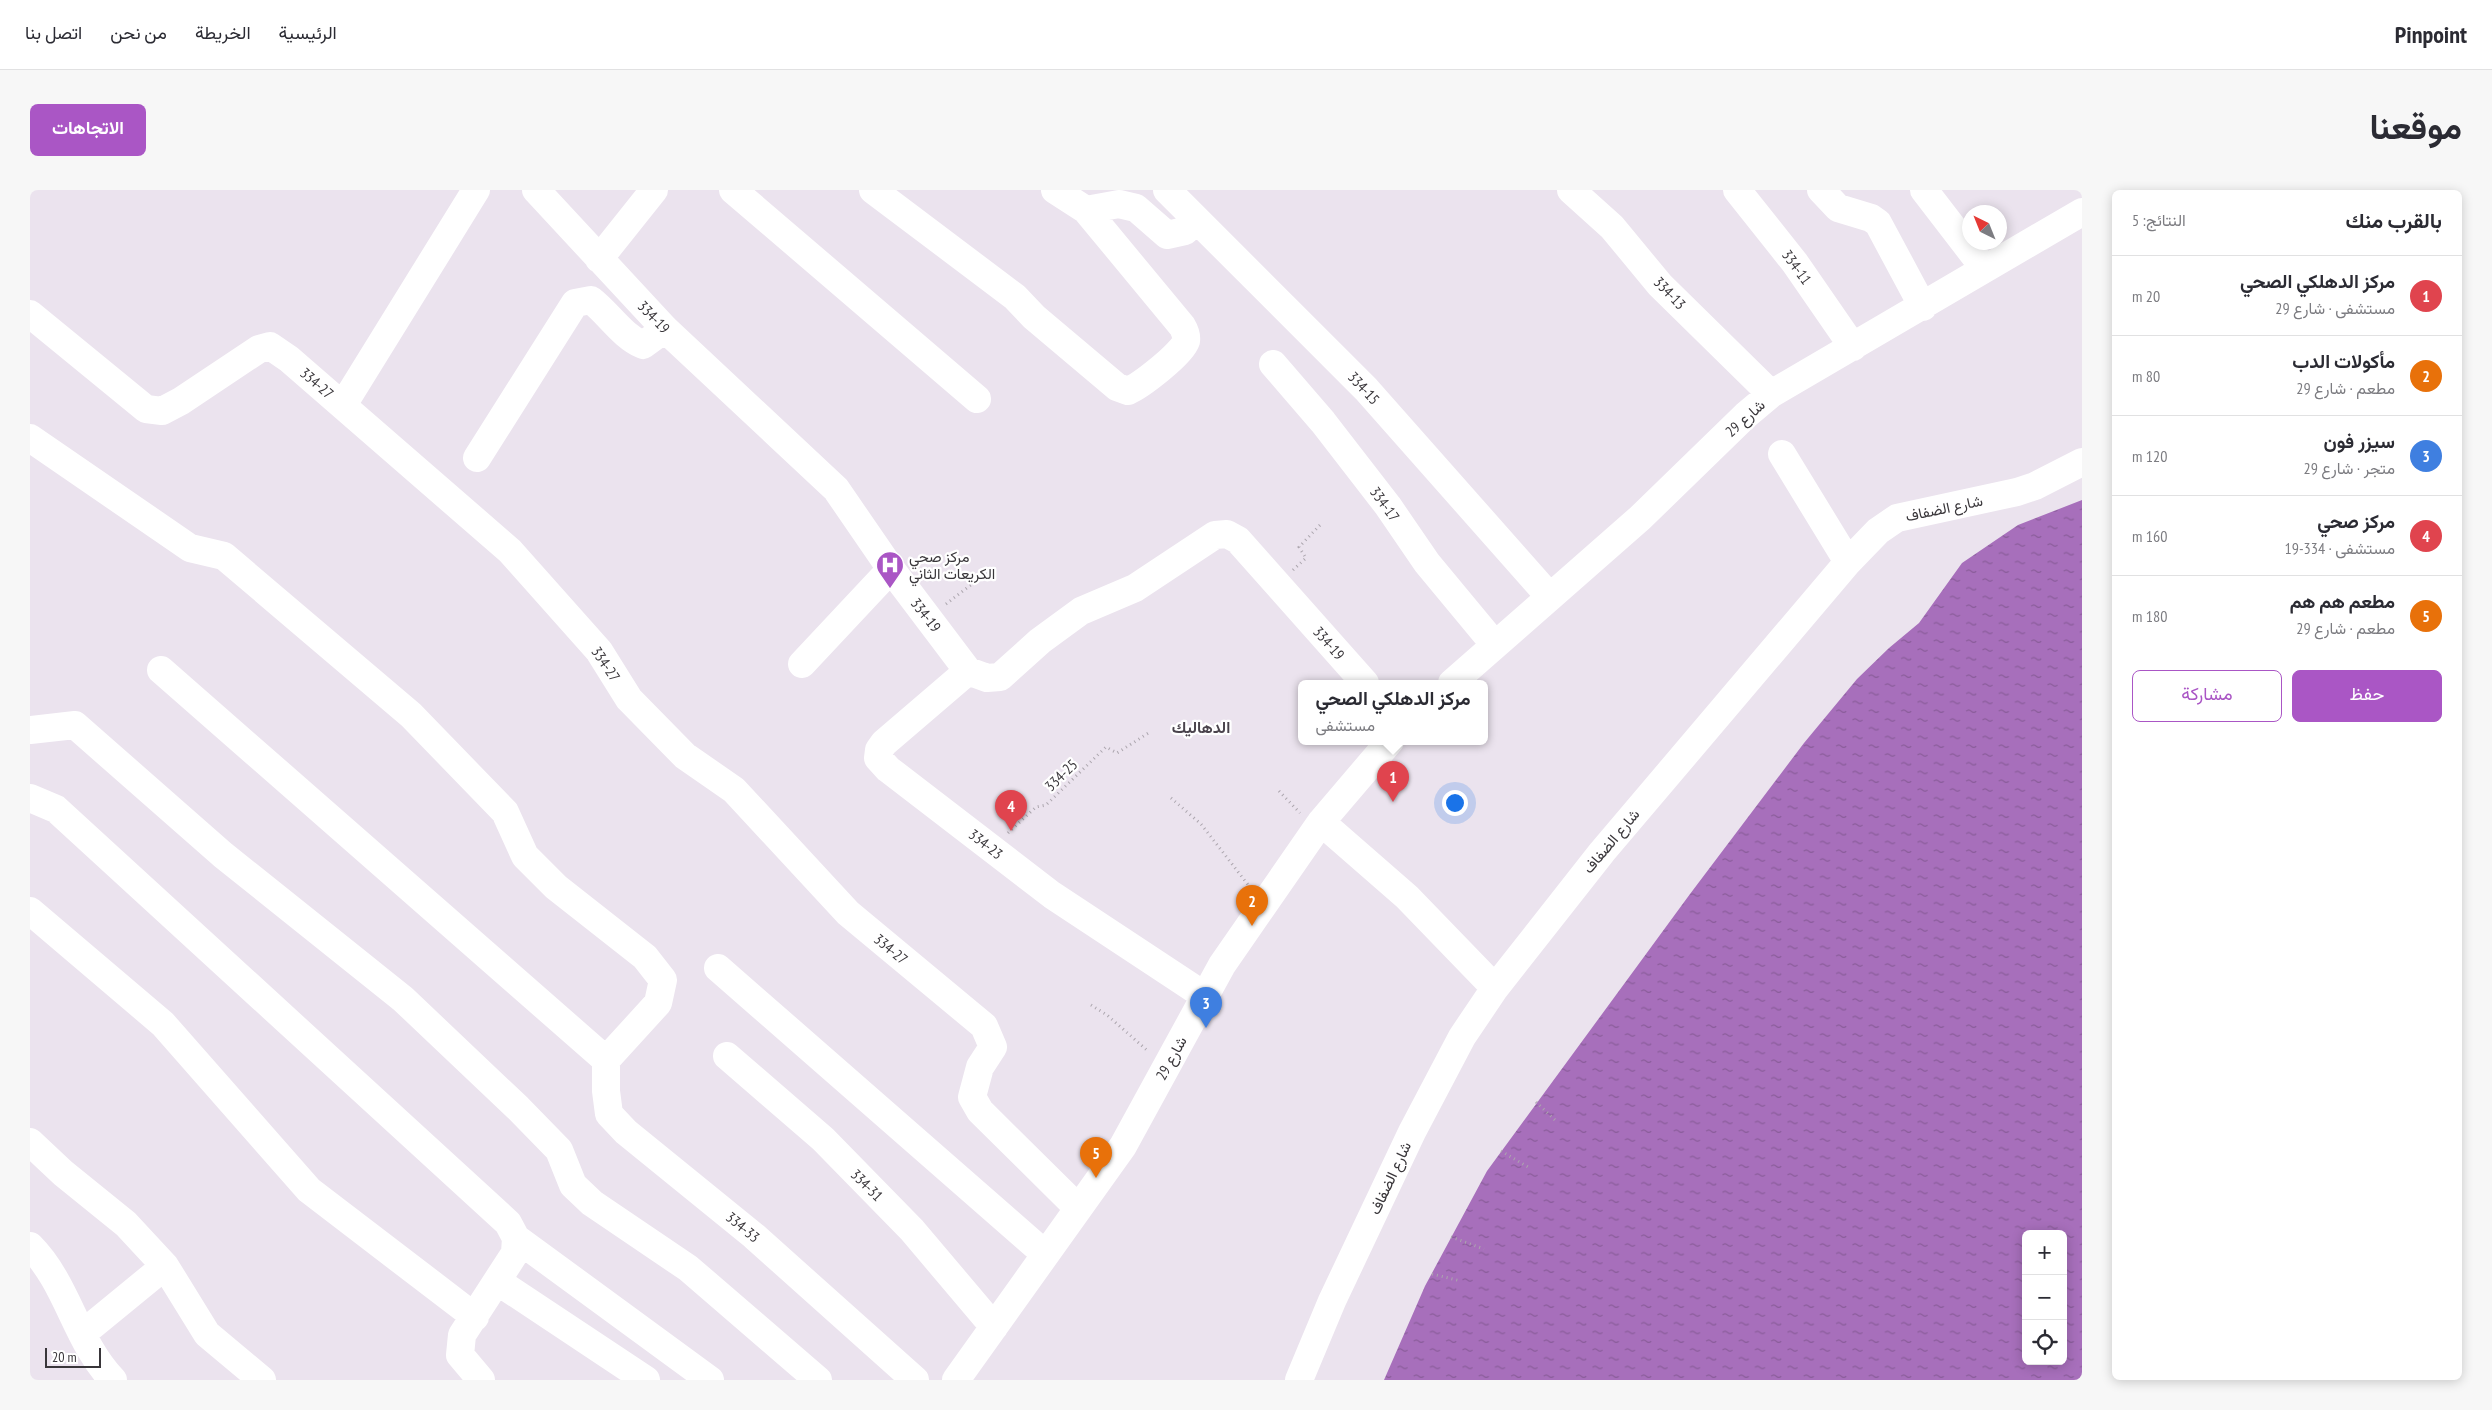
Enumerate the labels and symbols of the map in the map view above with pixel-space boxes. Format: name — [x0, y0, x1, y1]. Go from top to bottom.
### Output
north arrow — [1962, 205, 2007, 250]
street label: 334-11 — [1778, 246, 1816, 288]
street label: 334-13 — [1650, 273, 1690, 313]
street label: 334-19 — [634, 297, 674, 337]
street label: 334-27 — [296, 363, 338, 403]
street label: 334-15 — [1344, 368, 1384, 408]
street label: شارع 29 — [1721, 395, 1770, 442]
street label: 334-17 — [1366, 483, 1404, 525]
street label: شارع الضفاف — [1904, 491, 1985, 527]
place label: مركز صحي الكريعات الثاني — [909, 547, 995, 587]
hospital icon: مركز صحي الكريعات الثاني — [875, 550, 905, 589]
street label: 334-19 — [907, 594, 945, 636]
street label: 334-19 — [1309, 622, 1349, 664]
street label: 334-27 — [587, 643, 625, 685]
district label: الدهاليك — [1172, 717, 1230, 737]
street label: 334-25 — [1041, 755, 1081, 795]
pin: 1 — [1377, 761, 1409, 802]
pin: 4 — [995, 790, 1027, 831]
your location — [1442, 790, 1468, 816]
street label: شارع الضفاف — [1579, 805, 1645, 878]
street label: 334-23 — [965, 825, 1007, 863]
pin: 2 — [1236, 885, 1268, 926]
street label: 334-27 — [870, 929, 912, 969]
pin: 3 — [1190, 987, 1222, 1028]
street label: شارع 29 — [1151, 1033, 1192, 1084]
pin: 5 — [1080, 1137, 1112, 1178]
street label: شارع الضفاف — [1365, 1138, 1417, 1218]
street label: 334-31 — [847, 1165, 887, 1205]
street label: 334-33 — [722, 1207, 764, 1247]
scale bar — [45, 1345, 101, 1368]

